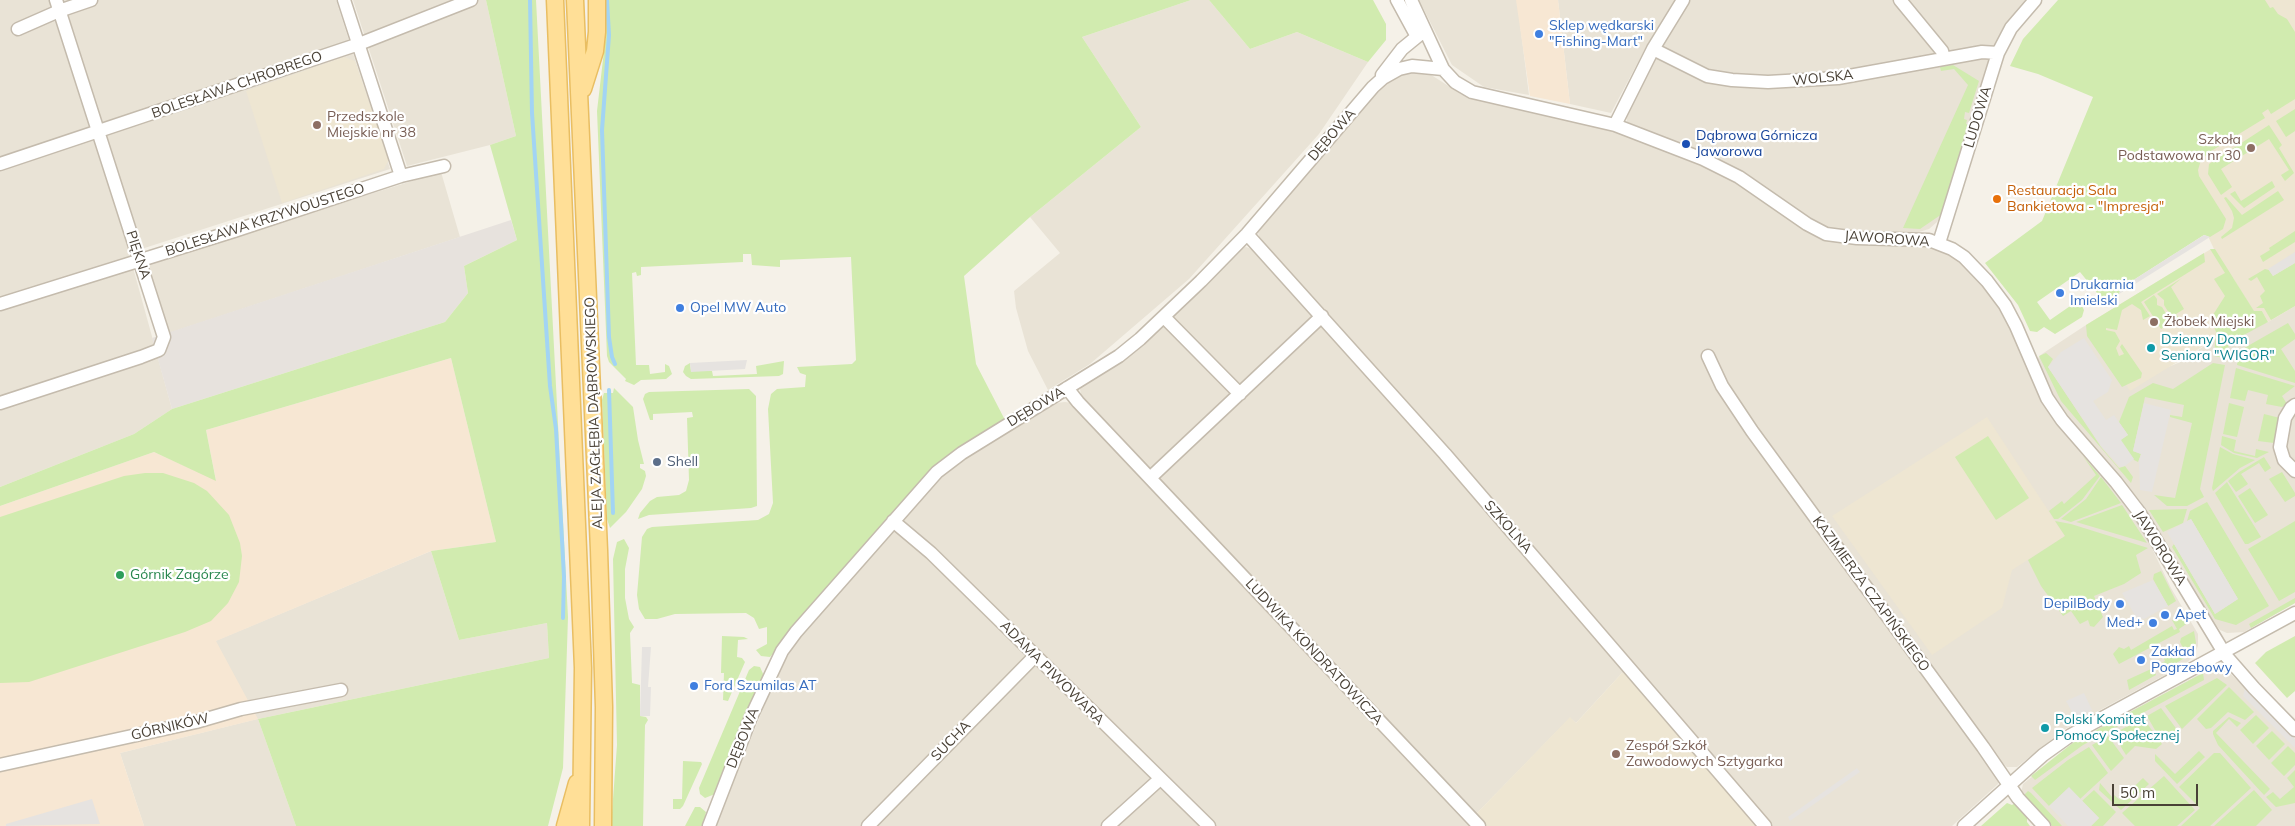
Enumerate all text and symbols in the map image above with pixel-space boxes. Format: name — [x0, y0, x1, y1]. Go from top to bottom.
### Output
place label: Sklep wędkarski "Fishing-Mart" — [1549, 18, 1654, 50]
marker: Sklep wędkarski "Fishing-Mart" — [1533, 28, 1545, 40]
street label: BOLESŁAWA CHROBREGO — [149, 48, 325, 122]
street label: WOLSKA — [1792, 66, 1854, 90]
street label: LUDOWA — [1961, 84, 1995, 150]
street label: DĘBOWA — [1305, 105, 1359, 165]
place label: Przedszkole Miejskie nr 38 — [327, 109, 416, 142]
marker: Przedszkole Miejskie nr 38 — [311, 119, 323, 131]
place label: Dąbrowa Górnicza Jaworowa — [1696, 128, 1818, 160]
place label: Szkoła Podstawowa nr 30 — [2118, 132, 2241, 164]
marker: Dąbrowa Górnicza Jaworowa — [1680, 138, 1692, 150]
marker: Szkoła Podstawowa nr 30 — [2245, 142, 2257, 154]
street label: BOLESŁAWA KRZYWOUSTEGO — [163, 180, 367, 260]
place label: Restauracja Sala Bankietowa - "Impresja" — [2007, 183, 2164, 216]
marker: Restauracja Sala Bankietowa - "Impresja" — [1991, 193, 2003, 205]
street label: PIĘKNA — [122, 228, 154, 282]
street label: JAWOROWA — [1844, 228, 1930, 250]
place label: Drukarnia Imielski — [2070, 277, 2134, 310]
marker: Drukarnia Imielski — [2054, 287, 2066, 299]
street label: ALEJA ZAGŁĘBIA DĄBROWSKIEGO — [582, 297, 606, 529]
place label: Opel MW Auto — [690, 300, 786, 316]
marker: Opel MW Auto — [674, 302, 686, 314]
place label: Żłobek Miejski — [2164, 314, 2254, 330]
marker: Żłobek Miejski — [2148, 316, 2160, 328]
place label: Dzienny Dom Seniora "WIGOR" — [2161, 332, 2275, 364]
marker: Dzienny Dom Seniora "WIGOR" — [2145, 342, 2157, 354]
street label: DĘBOWA — [1004, 383, 1068, 431]
place label: Shell — [667, 454, 698, 470]
marker: Shell — [651, 456, 663, 468]
street label: SZKOLNA — [1480, 497, 1536, 557]
street label: JAWOROWA — [2130, 507, 2190, 589]
street label: KAZIMIERZA CZAPIŃSKIEGO — [1809, 513, 1933, 675]
place label: Górnik Zagórze — [130, 567, 229, 583]
marker: Górnik Zagórze — [114, 569, 126, 581]
street label: LUDWIKA KONDRATOWICZA — [1242, 575, 1386, 729]
place label: DepilBody — [2044, 596, 2110, 612]
marker: DepilBody — [2114, 598, 2126, 610]
place label: Apet — [2175, 607, 2206, 623]
marker: Apet — [2159, 609, 2171, 621]
place label: Med+ — [2107, 615, 2143, 631]
street label: ADAMA PIWOWARA — [996, 617, 1108, 729]
marker: Med+ — [2147, 617, 2159, 629]
place label: Zakład Pogrzebowy — [2151, 644, 2232, 676]
marker: Zakład Pogrzebowy — [2135, 654, 2147, 666]
place label: Ford Szumilas AT — [704, 678, 816, 694]
marker: Ford Szumilas AT — [688, 680, 700, 692]
street label: DĘBOWA — [723, 705, 763, 771]
street label: GÓRNIKÓW — [129, 710, 211, 744]
place label: Polski Komitet Pomocy Społecznej — [2055, 712, 2180, 744]
street label: SUCHA — [928, 717, 974, 765]
marker: Polski Komitet Pomocy Społecznej — [2039, 722, 2051, 734]
place label: Zespół Szkół Zawodowych Sztygarka — [1626, 738, 1783, 770]
marker: Zespół Szkół Zawodowych Sztygarka — [1610, 748, 1622, 760]
scale bar — [2115, 774, 2201, 806]
text: 50 m — [2120, 783, 2155, 802]

